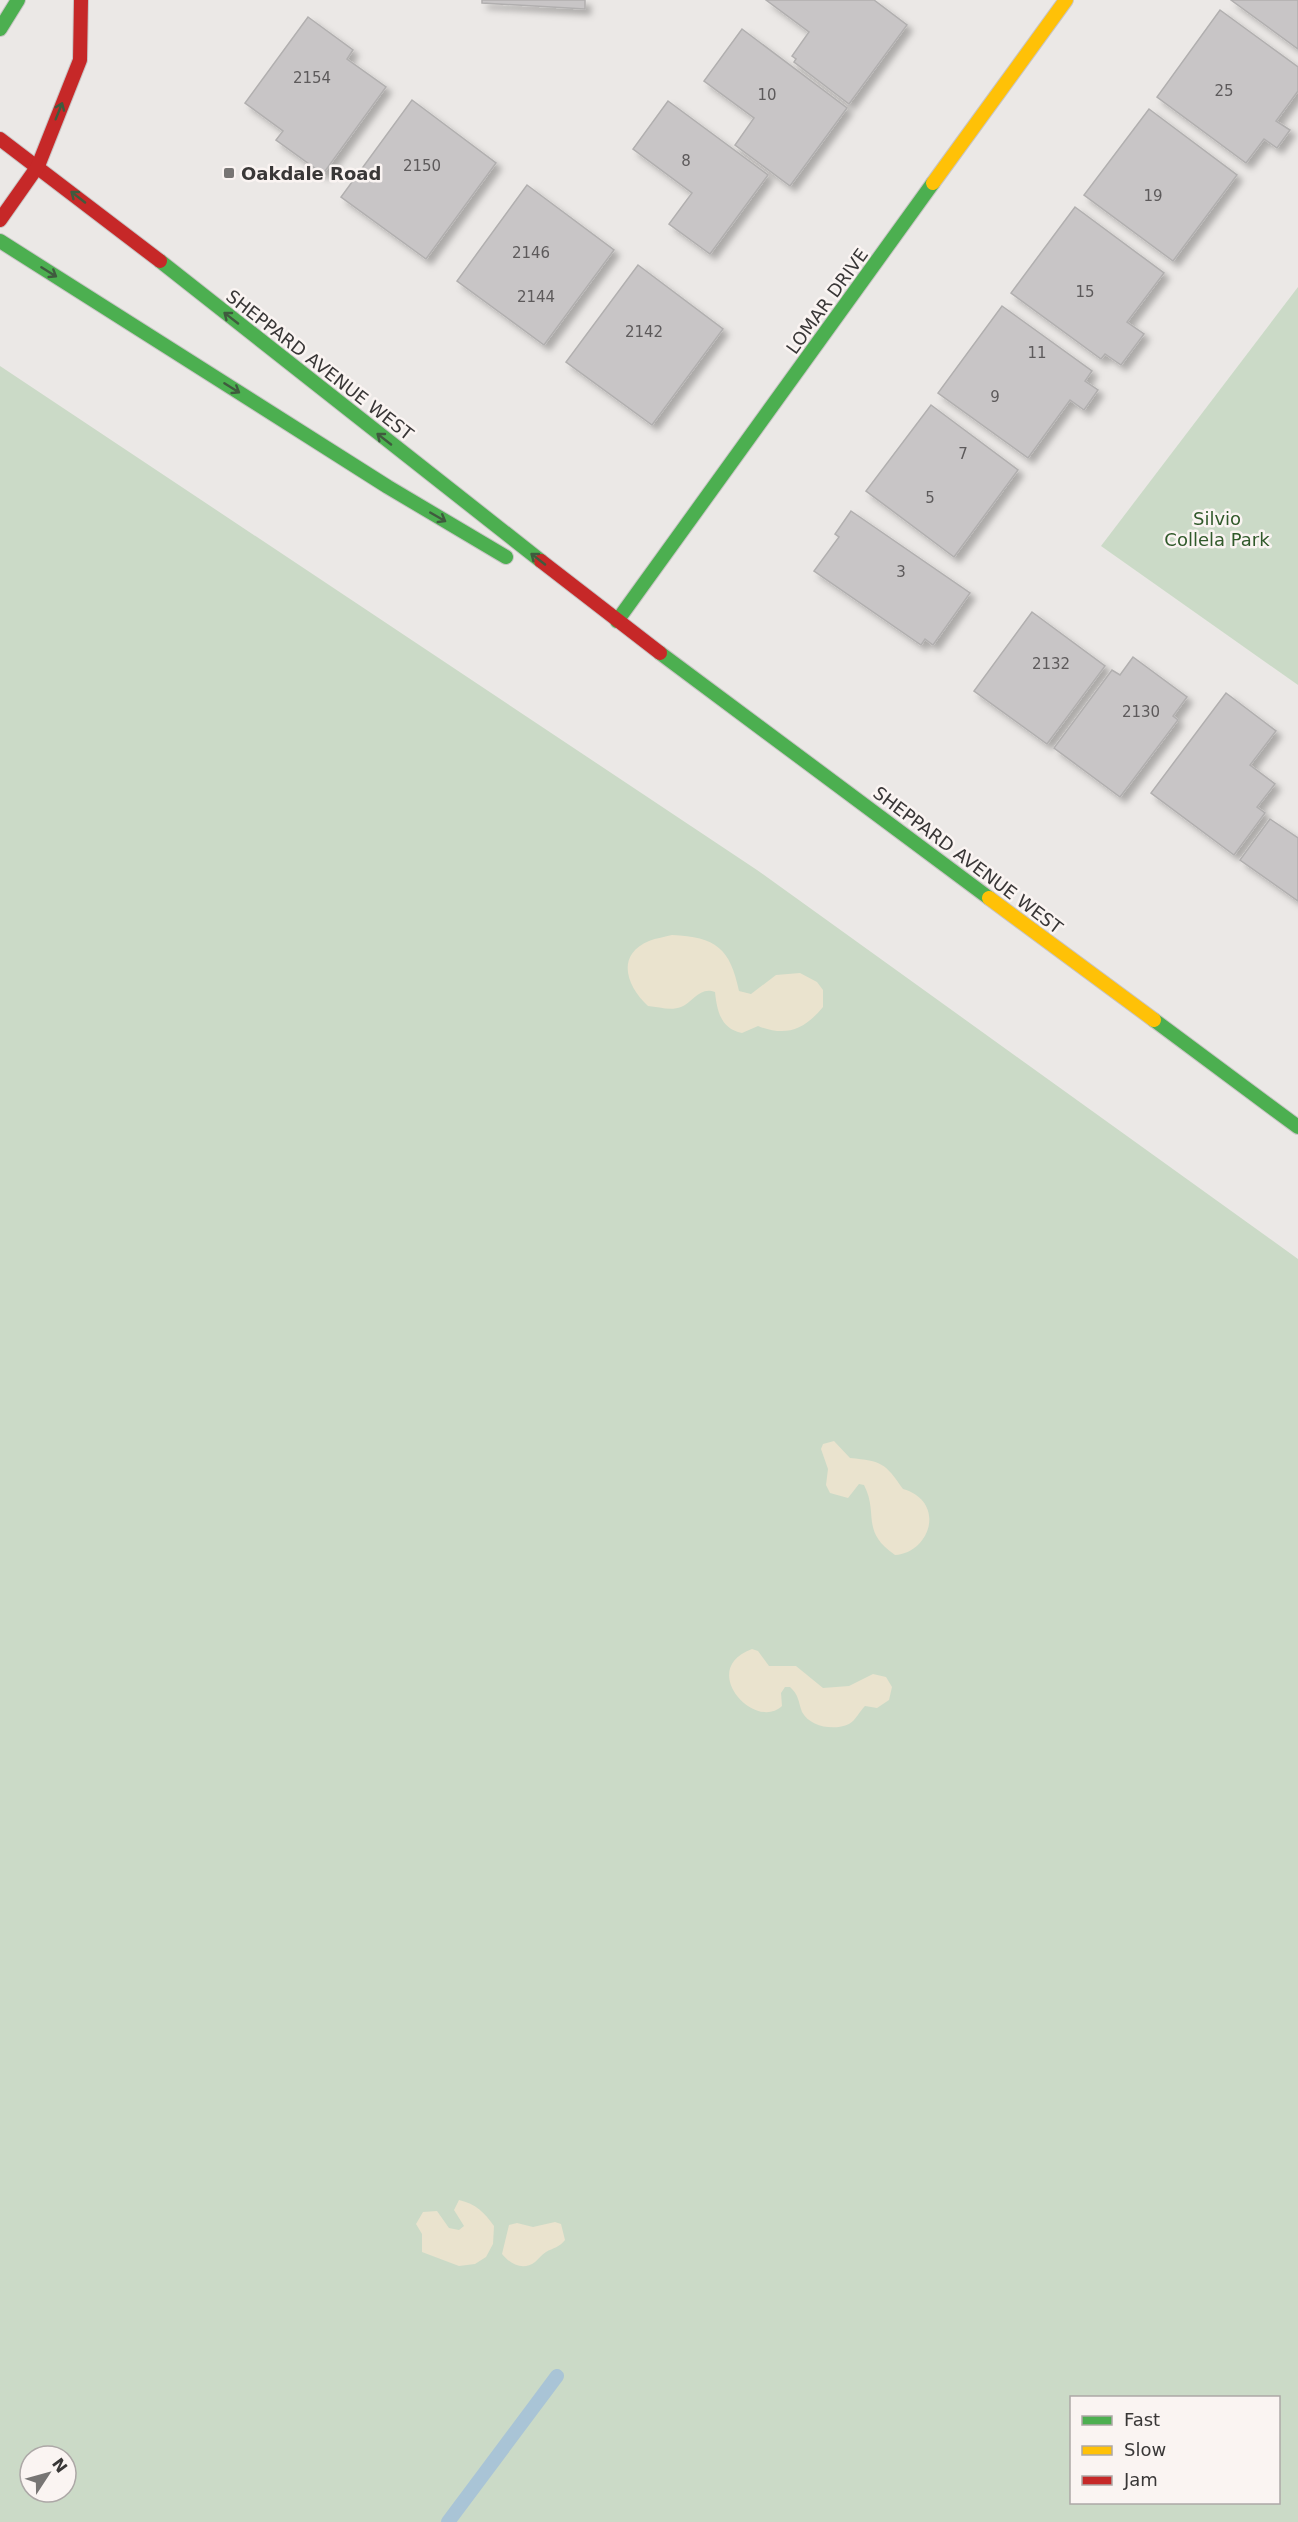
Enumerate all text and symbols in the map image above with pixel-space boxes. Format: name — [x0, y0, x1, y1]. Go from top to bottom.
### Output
house number: 2154 — [293, 69, 331, 87]
house number: 25 — [1214, 82, 1234, 100]
house number: 10 — [757, 86, 777, 104]
one-way arrow — [54, 103, 65, 121]
house number: 8 — [681, 152, 691, 170]
house number: 2150 — [403, 157, 441, 175]
place label: Oakdale Road — [241, 163, 381, 184]
marker: Oakdale Road — [222, 166, 236, 180]
house number: 19 — [1143, 187, 1163, 205]
one-way arrow — [70, 191, 86, 204]
house number: 2146 — [512, 244, 550, 262]
street label: LOMAR DRIVE — [782, 244, 872, 358]
one-way arrow — [41, 266, 58, 279]
house number: 15 — [1075, 283, 1095, 301]
street label: SHEPPARD AVENUE WEST — [222, 285, 418, 445]
house number: 2144 — [517, 288, 555, 306]
one-way arrow — [223, 312, 239, 325]
house number: 2142 — [625, 323, 663, 341]
house number: 11 — [1027, 344, 1047, 362]
one-way arrow — [223, 382, 240, 394]
house number: 9 — [990, 388, 1000, 406]
one-way arrow — [377, 432, 393, 445]
house number: 7 — [958, 445, 968, 463]
house number: 5 — [925, 489, 935, 507]
park label: Silvio Collela Park — [1164, 508, 1270, 550]
one-way arrow — [429, 511, 446, 523]
one-way arrow — [530, 553, 546, 566]
house number: 3 — [896, 563, 906, 581]
house number: 2132 — [1032, 655, 1070, 673]
house number: 2130 — [1122, 703, 1160, 721]
street label: SHEPPARD AVENUE WEST — [869, 782, 1068, 939]
legend — [1070, 2396, 1280, 2504]
text: Fast — [1124, 2409, 1160, 2430]
text: Slow — [1124, 2439, 1166, 2460]
north arrow — [18, 2444, 78, 2504]
text: N — [48, 2454, 71, 2476]
text: Jam — [1123, 2469, 1158, 2490]

